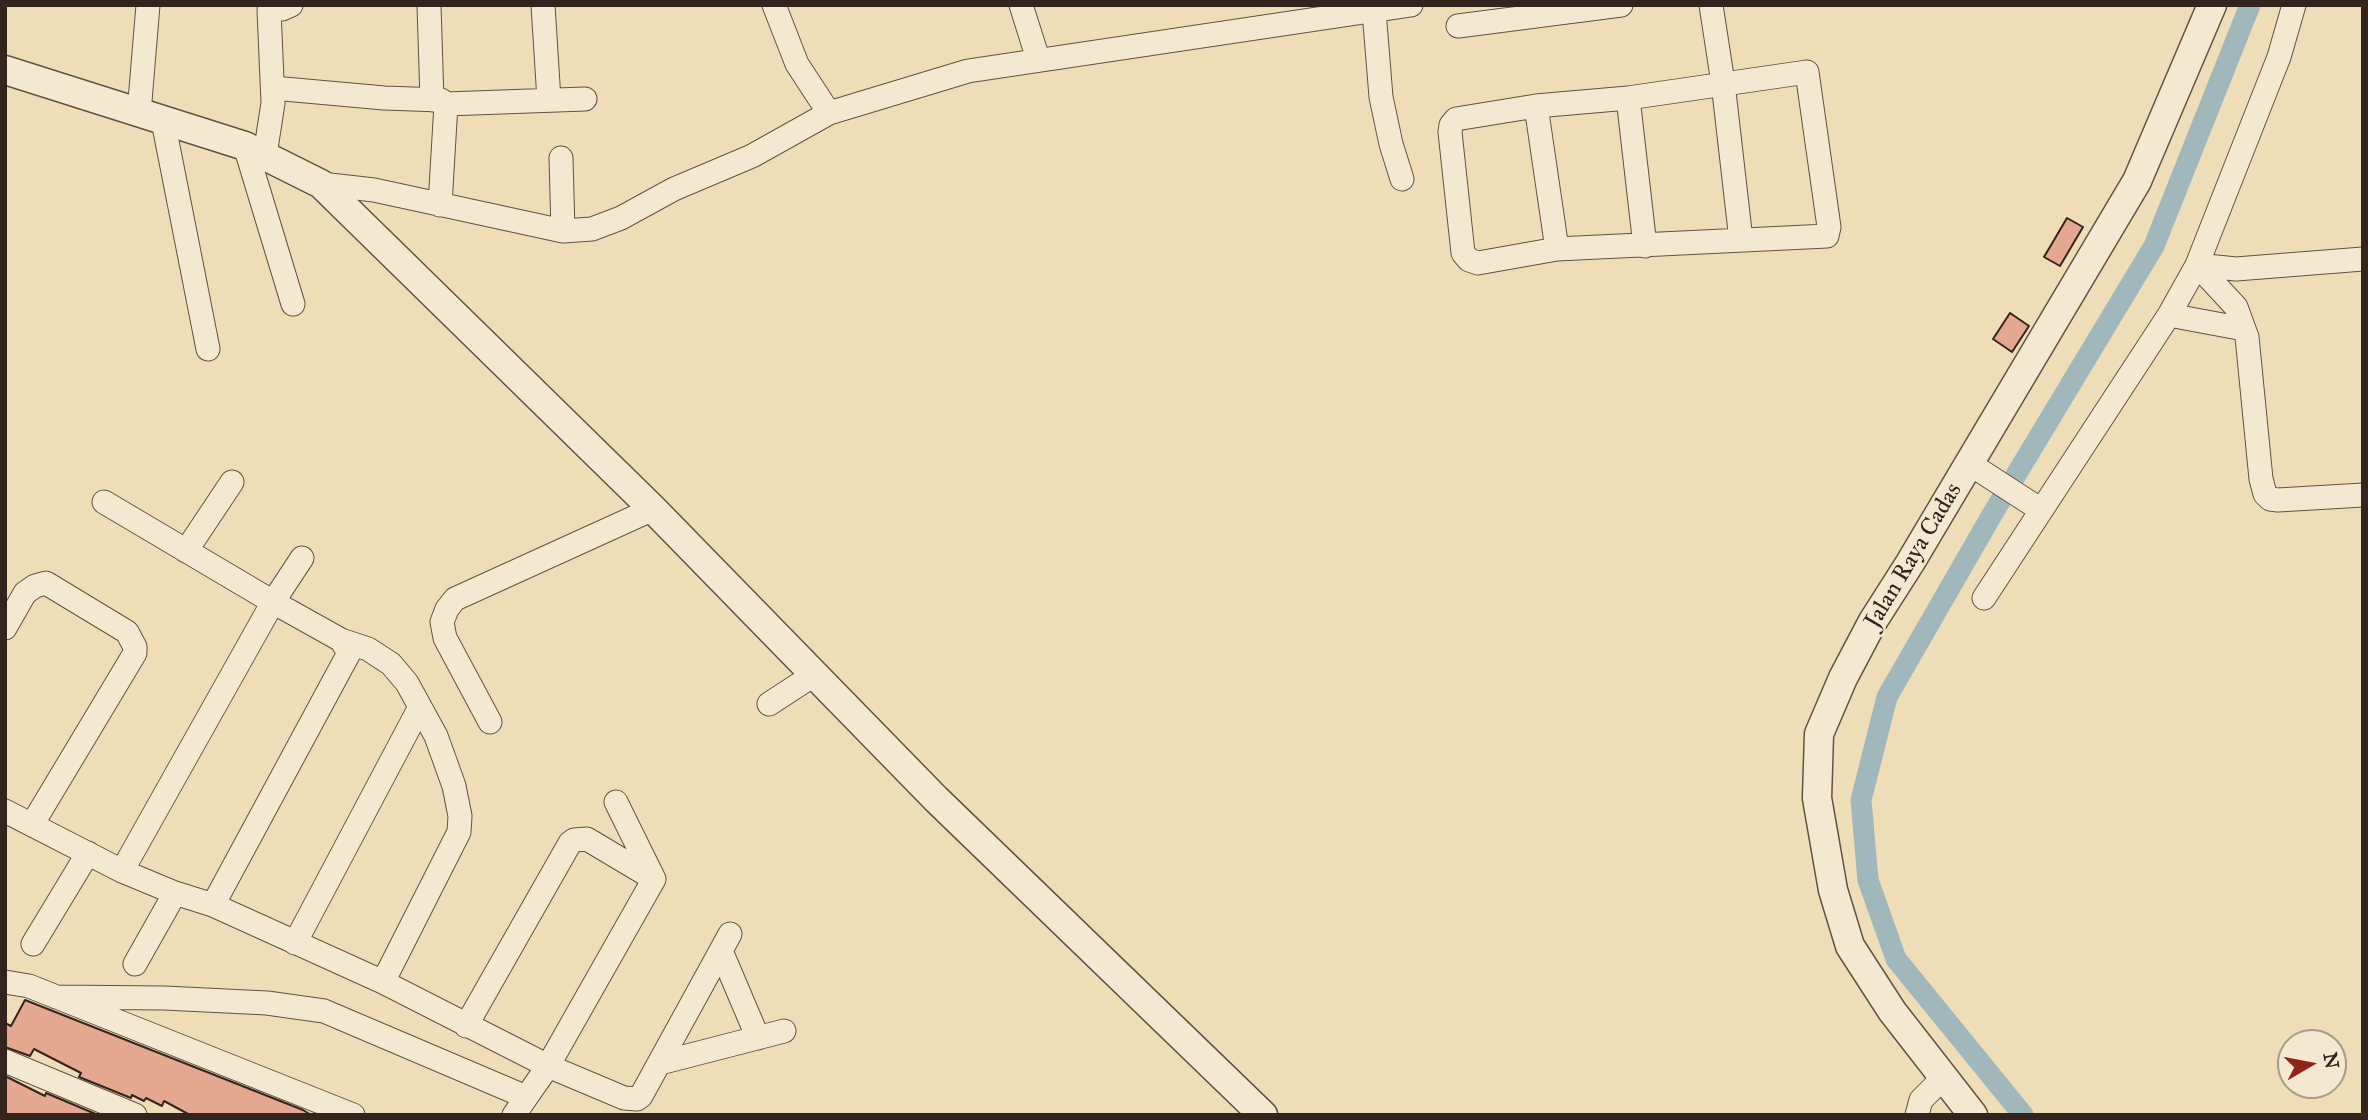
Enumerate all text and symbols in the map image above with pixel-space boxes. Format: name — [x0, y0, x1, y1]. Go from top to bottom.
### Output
street label: Jalan Raya Cadas — [1859, 478, 1969, 634]
north arrow — [2277, 1029, 2347, 1099]
text: N — [2318, 1051, 2344, 1071]

